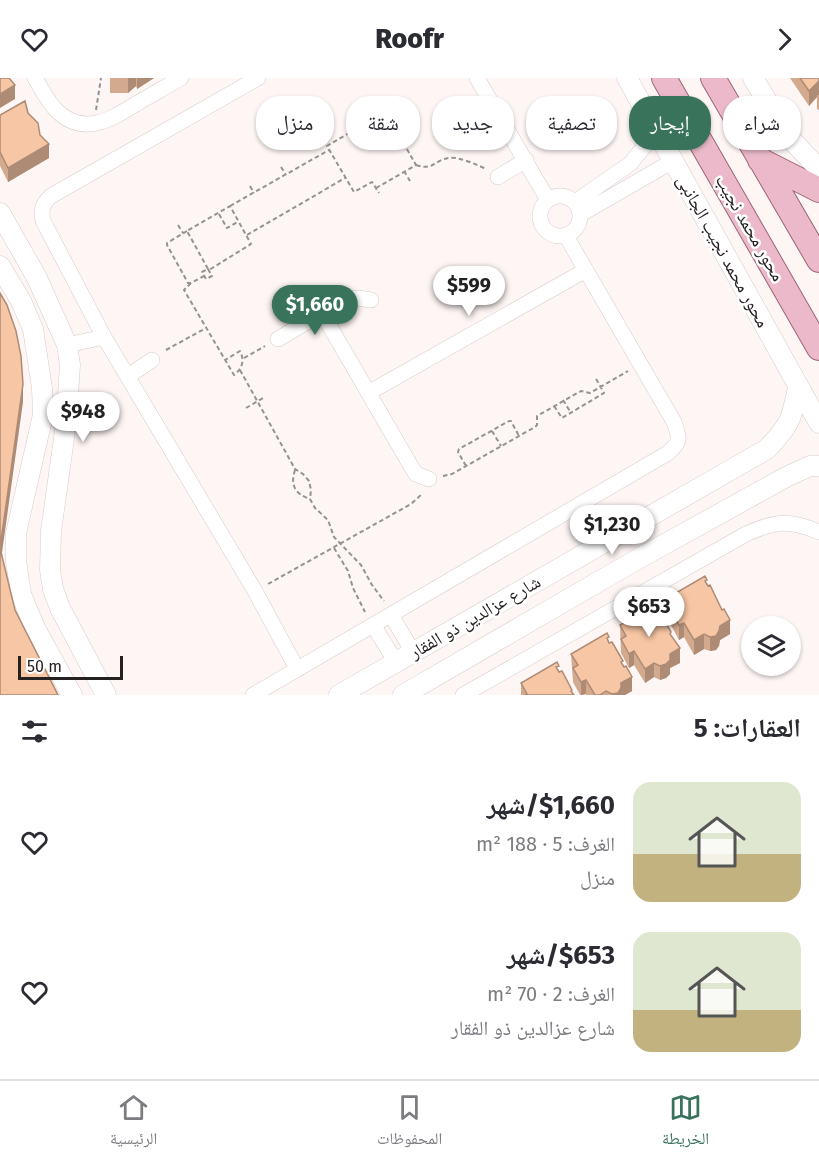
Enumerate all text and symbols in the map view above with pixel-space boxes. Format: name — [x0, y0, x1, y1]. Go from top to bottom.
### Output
icon: heart — [18, 23, 51, 56]
text: Roofr — [375, 23, 444, 55]
icon: forward — [768, 23, 801, 56]
chip: منزل — [256, 96, 334, 150]
chip: شقة — [346, 96, 420, 150]
chip: جديد — [432, 96, 514, 150]
chip: تصفية — [526, 96, 617, 150]
chip: إيجار — [629, 96, 711, 150]
chip: شراء — [723, 96, 801, 150]
street label: محور محمد نجيب الجانبى — [672, 171, 774, 331]
street label: محور محمد نجيب — [711, 171, 789, 285]
pin: $599 — [433, 266, 505, 317]
text: $599 — [447, 273, 491, 297]
pin: $1,660 — [266, 285, 364, 336]
text: $1,660 — [286, 292, 344, 316]
pin: $948 — [47, 392, 119, 443]
text: $948 — [61, 399, 105, 423]
pin: $1,230 — [563, 505, 661, 556]
text: $1,230 — [584, 512, 640, 536]
street label: شارع عزالدين ذو الفقار — [405, 571, 544, 664]
pin: $653 — [613, 587, 685, 638]
text: $653 — [627, 594, 671, 618]
map controls — [741, 616, 801, 676]
button: layers — [741, 616, 801, 676]
scale bar — [18, 653, 123, 680]
text: 50 m — [27, 657, 62, 676]
text: العقارات: 5 — [694, 713, 801, 744]
icon: filters — [18, 715, 51, 748]
text: $1,660/شهر — [487, 790, 615, 821]
icon: home — [681, 806, 753, 878]
icon: heart — [18, 826, 51, 859]
text: الغرف: 5 · 188 m² — [476, 832, 615, 856]
text: منزل — [580, 866, 615, 890]
text: $653/شهر — [507, 940, 615, 971]
icon: home — [681, 956, 753, 1028]
icon: heart — [18, 976, 51, 1009]
text: الغرف: 2 · 70 m² — [487, 982, 615, 1006]
text: شارع عزالدين ذو الفقار — [451, 1016, 615, 1040]
tab: الرئيسية — [110, 1091, 157, 1154]
tab: المحفوظات — [377, 1091, 442, 1154]
tab: الخريطة — [662, 1091, 709, 1154]

